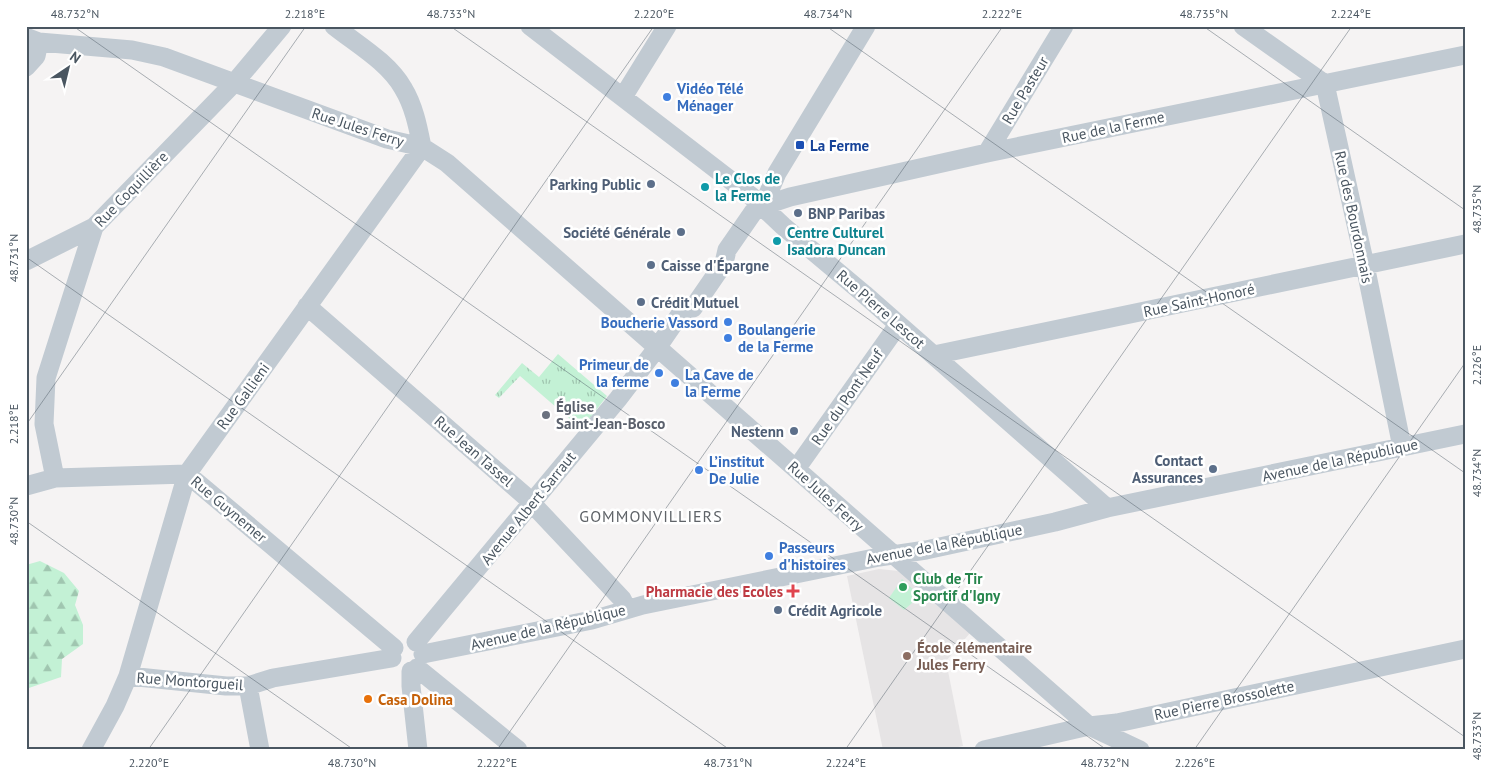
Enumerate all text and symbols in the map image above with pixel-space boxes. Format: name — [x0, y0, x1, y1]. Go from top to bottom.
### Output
text: 48.732°N — [51, 6, 99, 21]
text: 2.218°E — [285, 6, 325, 21]
text: 48.733°N — [427, 6, 475, 21]
text: 2.220°E — [634, 6, 674, 21]
text: 48.734°N — [804, 6, 852, 21]
text: 2.222°E — [982, 6, 1022, 21]
text: 48.735°N — [1180, 6, 1228, 21]
text: 2.224°E — [1331, 6, 1371, 21]
north arrow — [42, 42, 92, 92]
text: N — [67, 47, 84, 67]
street label: Rue Pasteur — [997, 53, 1053, 127]
place label: Vidéo Télé Ménager — [676, 79, 744, 115]
marker: Vidéo Télé Ménager — [661, 91, 673, 103]
street label: Rue Jules Ferry — [309, 103, 407, 151]
street label: Rue de la Ferme — [1060, 107, 1166, 147]
place label: La Ferme — [810, 136, 870, 155]
marker: La Ferme — [794, 139, 806, 151]
street label: Rue Coquillière — [90, 147, 172, 231]
street label: Rue des Bourdonnais — [1331, 149, 1377, 285]
place label: Le Clos de la Ferme — [715, 169, 780, 205]
place label: Parking Public — [550, 175, 641, 194]
marker: Parking Public — [645, 178, 657, 190]
marker: Le Clos de la Ferme — [699, 181, 711, 193]
text: 48.735°N — [1469, 185, 1484, 233]
place label: BNP Paribas — [808, 204, 885, 223]
marker: BNP Paribas — [792, 207, 804, 219]
place label: Société Générale — [563, 223, 671, 242]
place label: Centre Culturel Isadora Duncan — [787, 223, 886, 259]
marker: Société Générale — [675, 226, 687, 238]
text: 48.731°N — [6, 234, 21, 282]
marker: Centre Culturel Isadora Duncan — [771, 235, 783, 247]
place label: Caisse d'Épargne — [661, 256, 770, 275]
marker: Caisse d'Épargne — [645, 259, 657, 271]
street label: Rue Pierre Lescot — [833, 266, 929, 352]
street label: Rue Saint-Honoré — [1142, 279, 1256, 321]
place label: Crédit Mutuel — [651, 293, 739, 312]
marker: Crédit Mutuel — [635, 296, 647, 308]
place label: Boucherie Vassord — [601, 313, 718, 332]
marker: Boucherie Vassord — [722, 316, 734, 328]
place label: Boulangerie de la Ferme — [738, 320, 816, 356]
marker: Boulangerie de la Ferme — [722, 332, 734, 344]
street label: Rue du Pont Neuf — [807, 345, 888, 448]
text: 2.226°E — [1469, 345, 1484, 385]
place label: Primeur de la ferme — [579, 355, 649, 391]
street label: Rue Gallieni — [212, 359, 274, 433]
place label: La Cave de la Ferme — [685, 365, 754, 401]
marker: Primeur de la ferme — [653, 367, 665, 379]
marker: La Cave de la Ferme — [669, 377, 681, 389]
place label: Église Saint-Jean-Bosco — [556, 397, 665, 433]
text: 2.218°E — [6, 404, 21, 444]
marker: Église Saint-Jean-Bosco — [540, 409, 552, 421]
street label: Rue Jean Tassel — [431, 412, 518, 491]
place label: Nestenn — [731, 422, 784, 441]
marker: Nestenn — [788, 425, 800, 437]
street label: Avenue de la République — [1260, 434, 1420, 486]
street label: Avenue Albert Sarraut — [477, 448, 579, 568]
text: 48.734°N — [1469, 449, 1484, 497]
place label: Contact Assurances — [1132, 451, 1204, 487]
place label: L’institut De Julie — [709, 452, 765, 488]
street label: Rue Jules Ferry — [784, 457, 868, 535]
marker: Contact Assurances — [1207, 463, 1219, 475]
marker: L’institut De Julie — [693, 464, 705, 476]
street label: Rue Guynemer — [187, 472, 271, 546]
text: 48.730°N — [6, 497, 21, 545]
district label: GOMMONVILLIERS — [579, 506, 723, 526]
street label: Avenue de la République — [864, 520, 1024, 568]
place label: Passeurs d'histoires — [779, 538, 846, 574]
marker: Passeurs d'histoires — [763, 550, 775, 562]
place label: Club de Tir Sportif d'Igny — [913, 569, 1001, 605]
marker: Club de Tir Sportif d'Igny — [897, 581, 909, 593]
place label: Pharmacie des Ecoles — [646, 582, 783, 601]
marker: Pharmacie des Ecoles — [787, 585, 799, 597]
street label: Avenue de la République — [469, 600, 627, 654]
place label: Crédit Agricole — [788, 601, 882, 620]
marker: Crédit Agricole — [772, 604, 784, 616]
place label: École élémentaire Jules Ferry — [916, 638, 1032, 674]
marker: École élémentaire Jules Ferry — [901, 650, 913, 662]
street label: Rue Montorgueil — [136, 668, 245, 694]
street label: Rue Pierre Brossolette — [1152, 676, 1296, 724]
place label: Casa Dolina — [378, 690, 453, 709]
marker: Casa Dolina — [362, 693, 374, 705]
text: 48.733°N — [1469, 712, 1484, 760]
text: 2.220°E — [129, 755, 169, 770]
text: 48.730°N — [328, 755, 376, 770]
text: 2.222°E — [477, 755, 517, 770]
text: 48.731°N — [704, 755, 752, 770]
text: 2.224°E — [826, 755, 866, 770]
text: 48.732°N — [1081, 755, 1129, 770]
text: 2.226°E — [1175, 755, 1215, 770]

